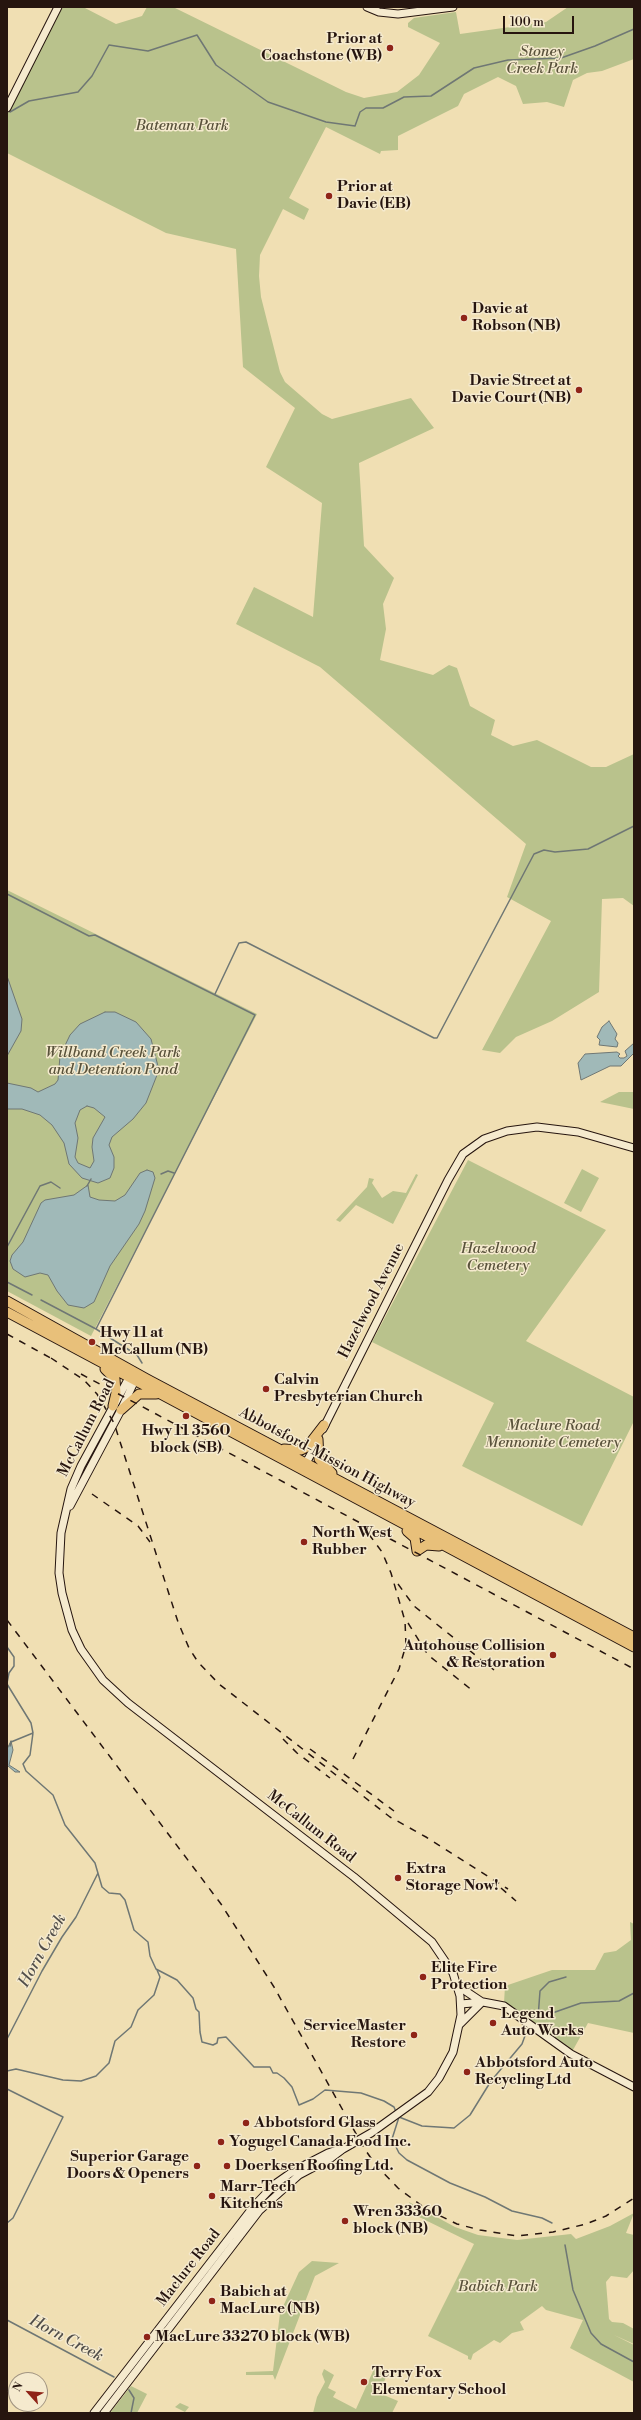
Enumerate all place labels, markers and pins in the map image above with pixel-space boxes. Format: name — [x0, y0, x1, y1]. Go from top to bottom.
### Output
place label: Prior at Coachstone (WB) — [261, 30, 382, 65]
marker: Prior at Coachstone (WB) — [385, 43, 395, 53]
place label: Prior at Davie (EB) — [337, 178, 411, 213]
marker: Prior at Davie (EB) — [324, 191, 334, 201]
place label: Davie at Robson (NB) — [472, 300, 560, 335]
marker: Davie at Robson (NB) — [459, 313, 469, 323]
place label: Davie Street at Davie Court (NB) — [452, 372, 571, 407]
marker: Davie Street at Davie Court (NB) — [574, 385, 584, 395]
place label: Hwy 11 at McCallum (NB) — [100, 1324, 208, 1359]
marker: Hwy 11 at McCallum (NB) — [87, 1337, 97, 1347]
place label: Calvin Presbyterian Church — [274, 1371, 423, 1406]
marker: Calvin Presbyterian Church — [261, 1384, 271, 1394]
marker: Hwy 11 3560 block (SB) — [181, 1411, 191, 1421]
place label: Hwy 11 3560 block (SB) — [142, 1422, 230, 1457]
place label: North West Rubber — [312, 1524, 392, 1559]
marker: North West Rubber — [299, 1537, 309, 1547]
place label: Autohouse Collision & Restoration — [403, 1637, 545, 1672]
marker: Autohouse Collision & Restoration — [548, 1650, 558, 1660]
place label: Extra Storage Now! — [406, 1860, 499, 1895]
marker: Extra Storage Now! — [393, 1873, 403, 1883]
place label: Elite Fire Protection — [431, 1959, 507, 1994]
marker: Elite Fire Protection — [418, 1972, 428, 1982]
place label: Legend Auto Works — [501, 2005, 584, 2040]
place label: ServiceMaster Restore — [304, 2017, 406, 2052]
marker: Legend Auto Works — [488, 2018, 498, 2028]
marker: ServiceMaster Restore — [409, 2030, 419, 2040]
place label: Abbotsford Auto Recycling Ltd — [475, 2054, 593, 2089]
marker: Abbotsford Auto Recycling Ltd — [462, 2067, 472, 2077]
place label: Abbotsford Glass — [254, 2114, 376, 2132]
marker: Abbotsford Glass — [241, 2118, 251, 2128]
place label: Yogugel Canada Food Inc. — [229, 2133, 411, 2151]
marker: Yogugel Canada Food Inc. — [216, 2137, 226, 2147]
place label: Superior Garage Doors & Openers — [67, 2148, 189, 2183]
place label: Doerksen Roofing Ltd. — [235, 2157, 394, 2175]
marker: Superior Garage Doors & Openers — [192, 2161, 202, 2171]
marker: Doerksen Roofing Ltd. — [222, 2161, 232, 2171]
place label: Marr-Tech Kitchens — [220, 2178, 296, 2213]
marker: Marr-Tech Kitchens — [207, 2191, 217, 2201]
place label: Wren 33360 block (NB) — [353, 2203, 442, 2238]
marker: Wren 33360 block (NB) — [340, 2216, 350, 2226]
place label: Babich at MacLure (NB) — [220, 2283, 320, 2318]
marker: Babich at MacLure (NB) — [207, 2296, 217, 2306]
place label: MacLure 33270 block (WB) — [155, 2328, 350, 2346]
marker: MacLure 33270 block (WB) — [142, 2332, 152, 2342]
place label: Terry Fox Elementary School — [372, 2364, 506, 2399]
marker: Terry Fox Elementary School — [359, 2377, 369, 2387]

